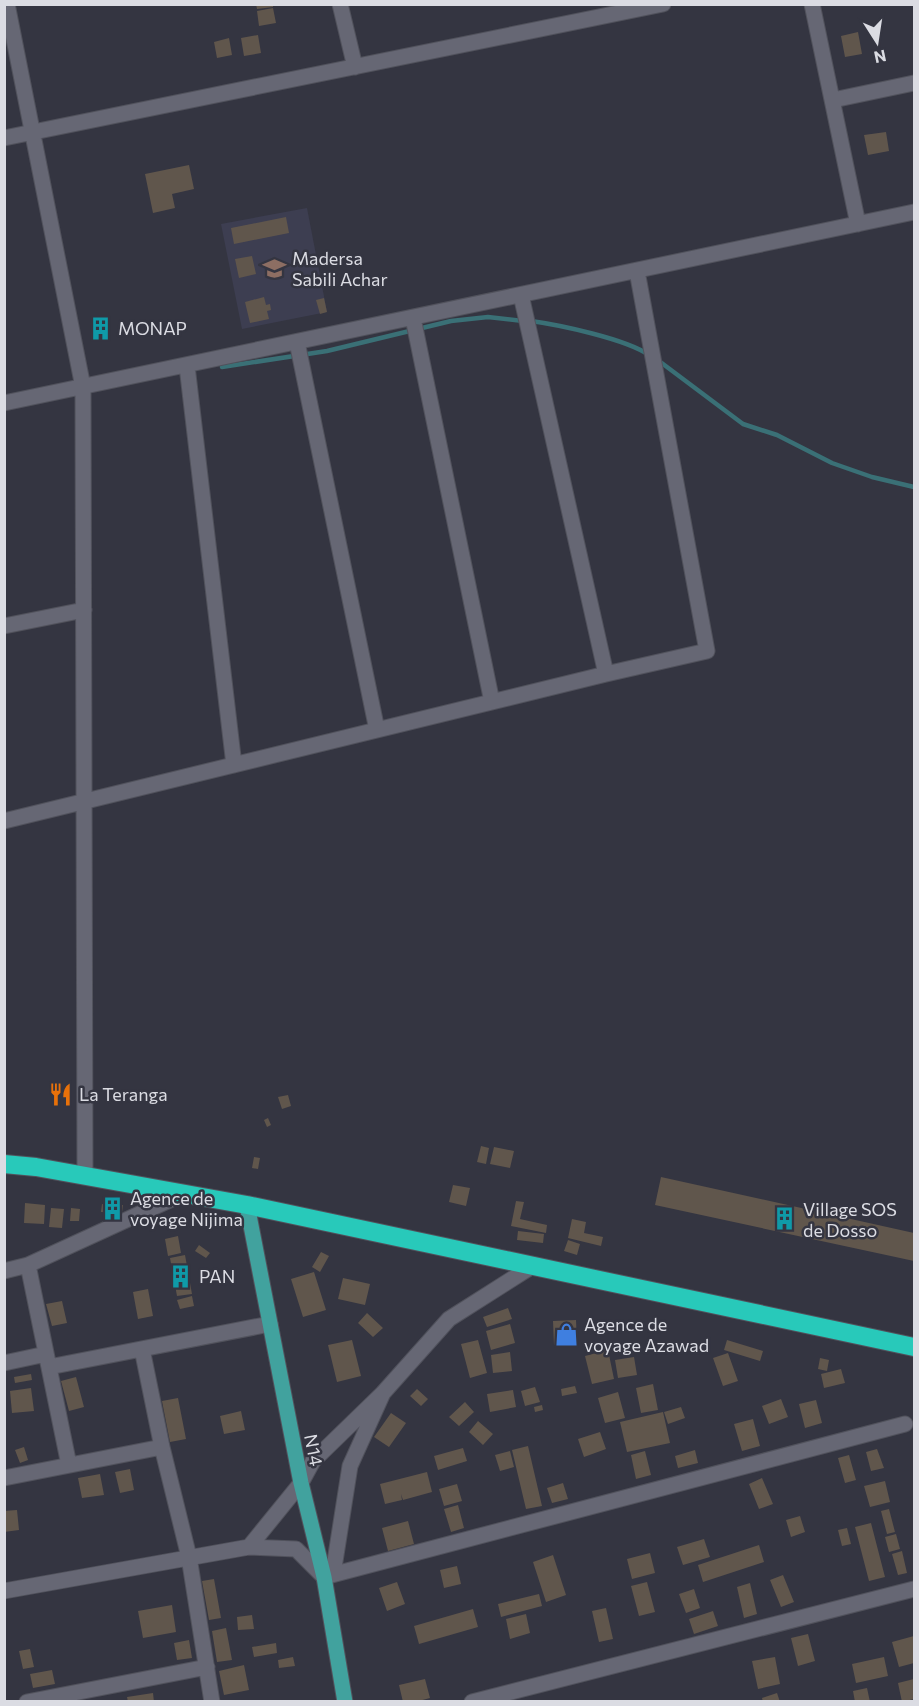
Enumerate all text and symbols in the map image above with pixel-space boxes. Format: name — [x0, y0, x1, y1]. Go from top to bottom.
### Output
north arrow — [847, 12, 907, 72]
text: N — [872, 47, 888, 68]
place label: Madersa Sabili Achar — [292, 247, 388, 290]
school or university icon: Madersa Sabili Achar — [261, 255, 287, 281]
building icon: MONAP — [87, 315, 113, 341]
place label: MONAP — [118, 317, 187, 339]
restaurant icon: La Teranga — [48, 1081, 74, 1107]
place label: La Teranga — [79, 1083, 168, 1105]
place label: Agence de voyage Nijima — [130, 1187, 243, 1230]
building icon: Agence de voyage Nijima — [99, 1195, 125, 1221]
place label: Village SOS de Dosso — [803, 1198, 897, 1241]
building icon: Village SOS de Dosso — [772, 1206, 798, 1232]
building icon: PAN — [168, 1263, 194, 1289]
place label: PAN — [199, 1265, 235, 1287]
place label: Agence de voyage Azawad — [584, 1313, 709, 1356]
shop icon: Agence de voyage Azawad — [553, 1321, 579, 1347]
street label: N14 — [300, 1432, 328, 1468]

